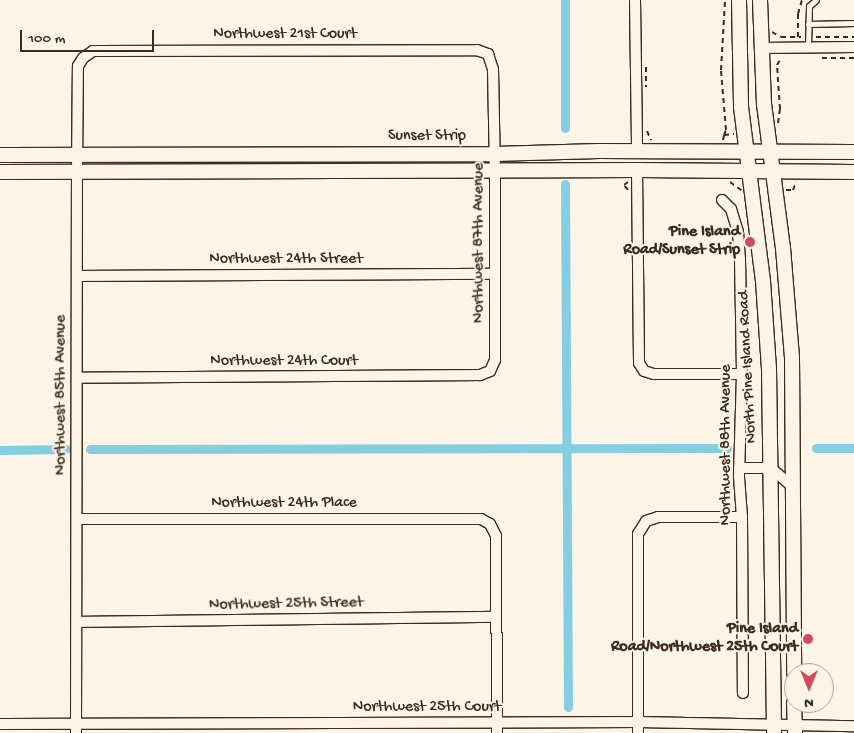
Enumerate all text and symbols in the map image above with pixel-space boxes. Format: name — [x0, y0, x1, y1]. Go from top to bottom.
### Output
scale bar — [22, 20, 156, 52]
street label: Northwest 21st Court — [213, 25, 357, 45]
text: 100 m — [28, 30, 65, 48]
street label: Sunset Strip — [388, 127, 466, 147]
street label: Northwest 87th Avenue — [470, 163, 490, 323]
place label: Pine Island Road/Sunset Strip — [623, 223, 740, 261]
marker: Pine Island Road/Sunset Strip — [744, 236, 756, 248]
street label: Northwest 24th Street — [209, 250, 363, 270]
street label: North Pine Island Road — [735, 290, 763, 444]
street label: Northwest 85th Avenue — [52, 315, 72, 475]
street label: Northwest 24th Court — [210, 352, 358, 372]
street label: Northwest 88th Avenue — [717, 365, 737, 525]
street label: Northwest 24th Place — [211, 494, 357, 514]
street label: Northwest 25th Street — [209, 594, 363, 616]
place label: Pine Island Road/Northwest 25th Court — [611, 620, 798, 658]
marker: Pine Island Road/Northwest 25th Court — [802, 633, 814, 645]
north arrow — [784, 663, 834, 713]
text: N — [804, 694, 814, 711]
street label: Northwest 25th Court — [353, 698, 501, 718]

